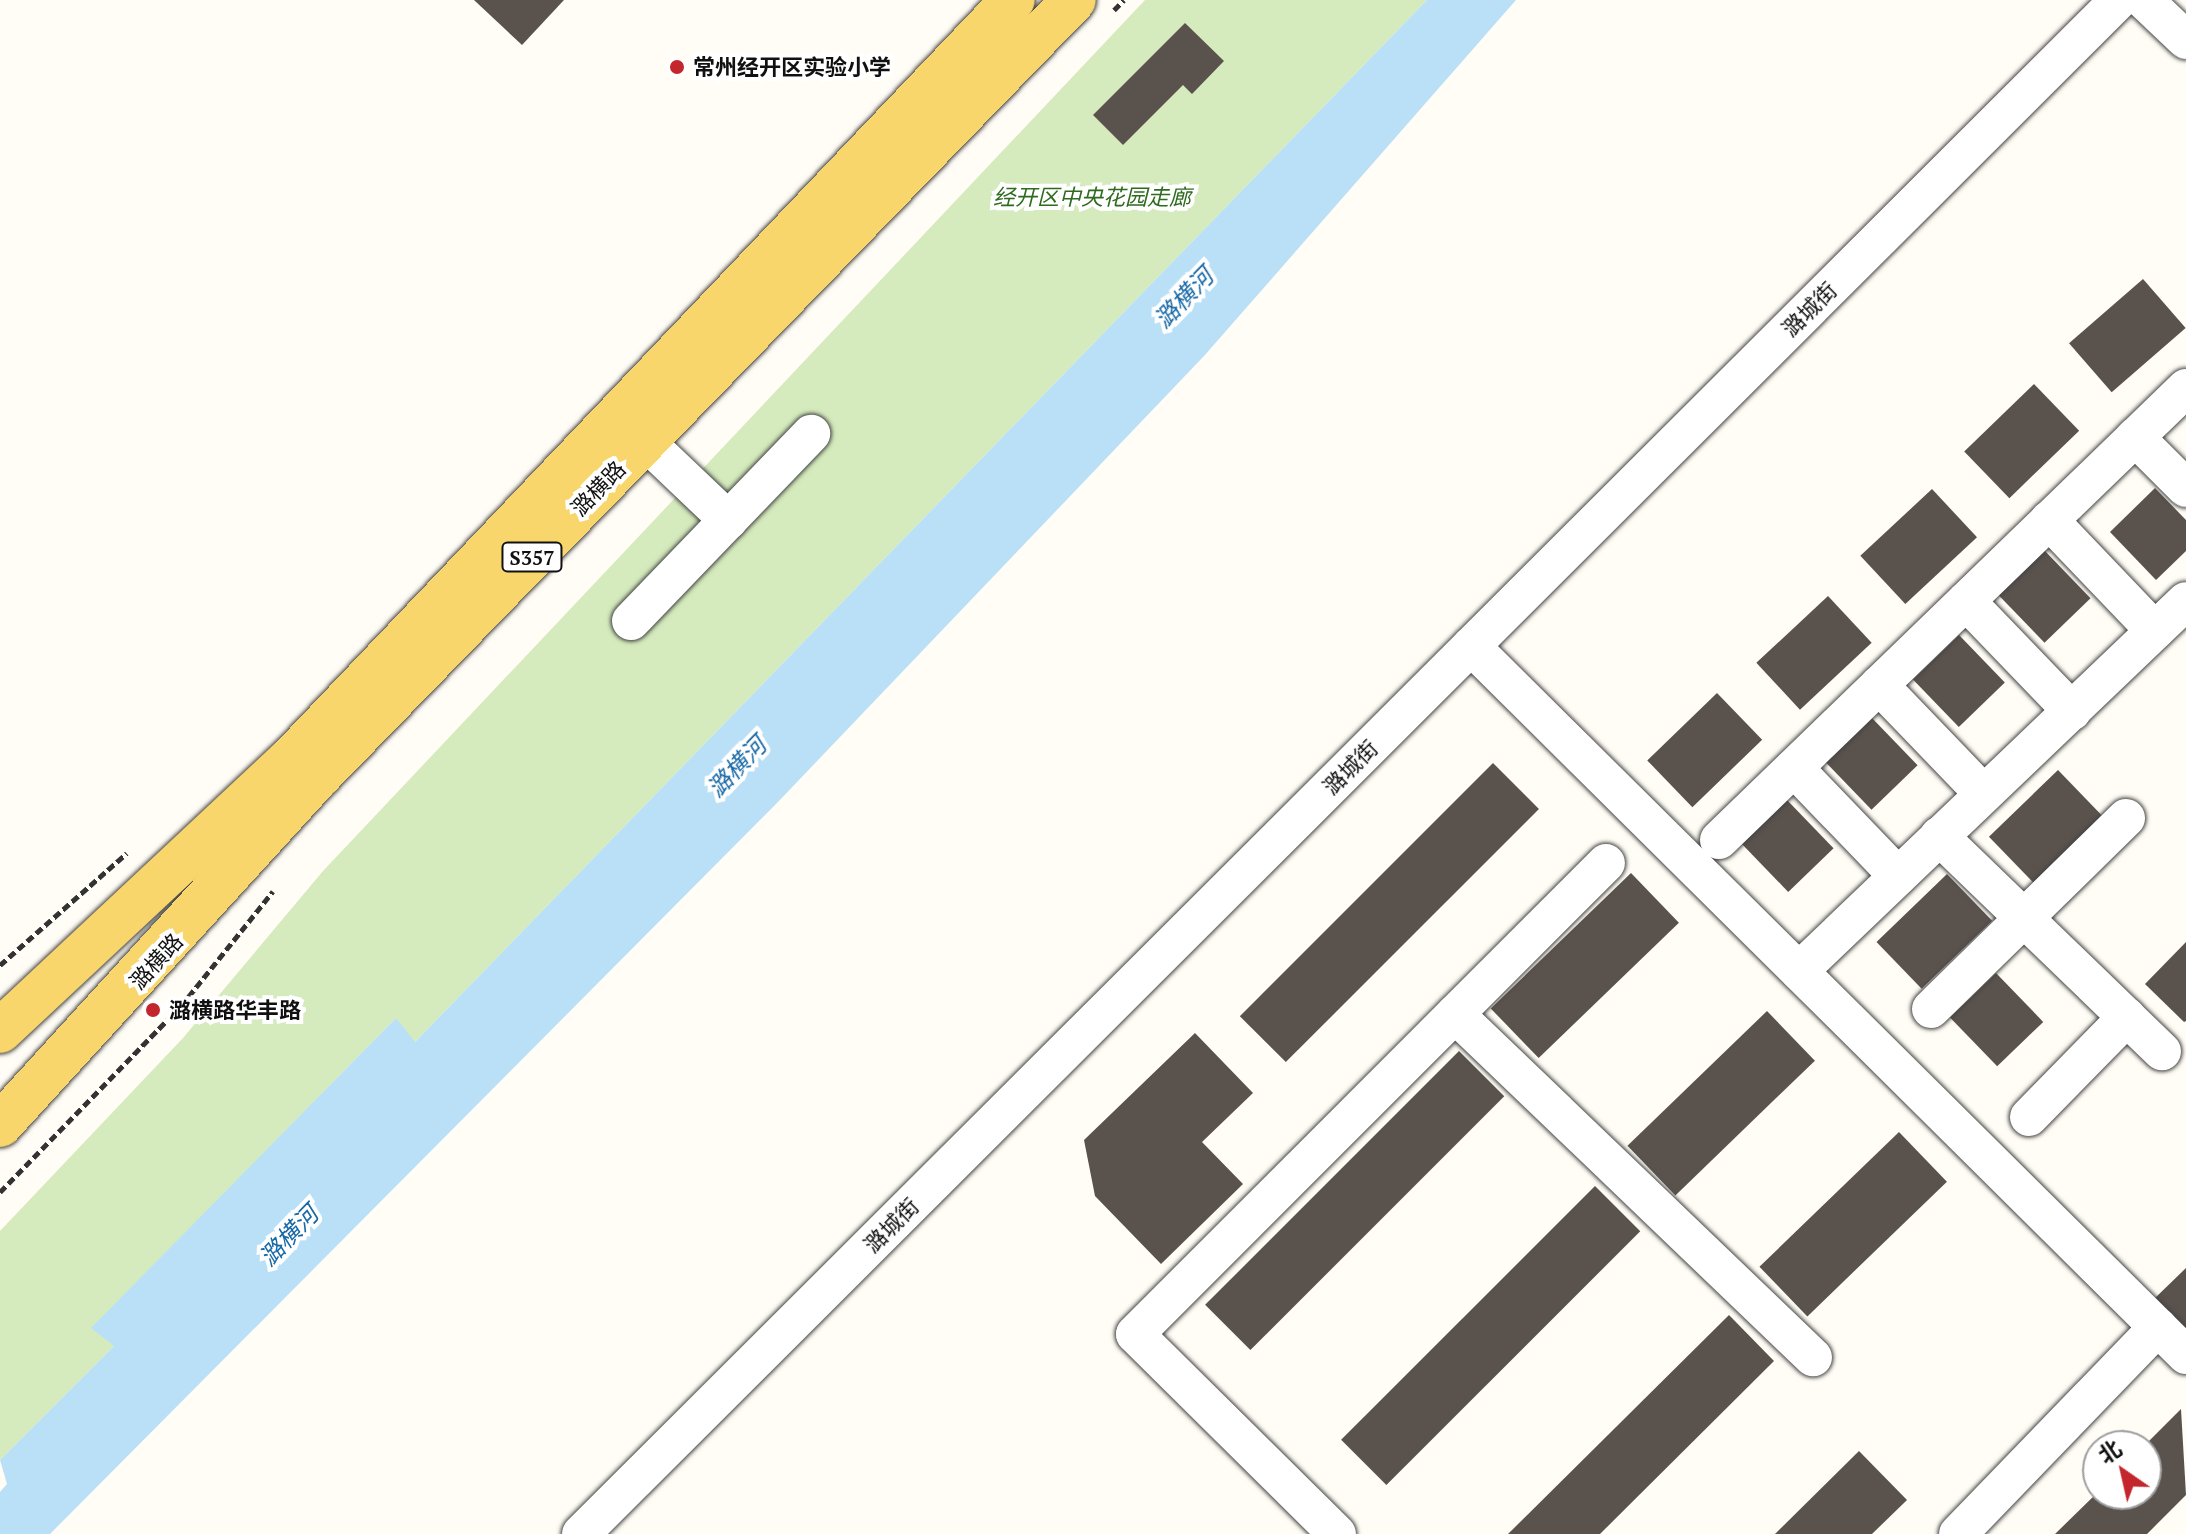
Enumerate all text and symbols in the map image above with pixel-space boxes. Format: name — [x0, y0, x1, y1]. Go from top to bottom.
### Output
place label: 常州经开区实验小学 — [693, 54, 891, 80]
marker: 常州经开区实验小学 — [668, 58, 686, 76]
park label: 经开区中央花园走廊 — [993, 184, 1191, 210]
water label: 潞横河 — [1149, 262, 1219, 334]
street label: 潞城街 — [1776, 276, 1842, 342]
street label: 潞横路 — [566, 455, 630, 521]
road number: S357 — [500, 541, 564, 573]
water label: 潞横河 — [702, 731, 772, 803]
street label: 潞城街 — [1317, 734, 1383, 800]
street label: 潞横路 — [124, 928, 188, 994]
place label: 潞横路华丰路 — [169, 997, 301, 1023]
marker: 潞横路华丰路 — [144, 1001, 162, 1019]
street label: 潞城街 — [858, 1192, 924, 1258]
water label: 潞横河 — [254, 1200, 324, 1272]
north arrow — [2082, 1430, 2162, 1510]
text: 北 — [2092, 1433, 2127, 1470]

